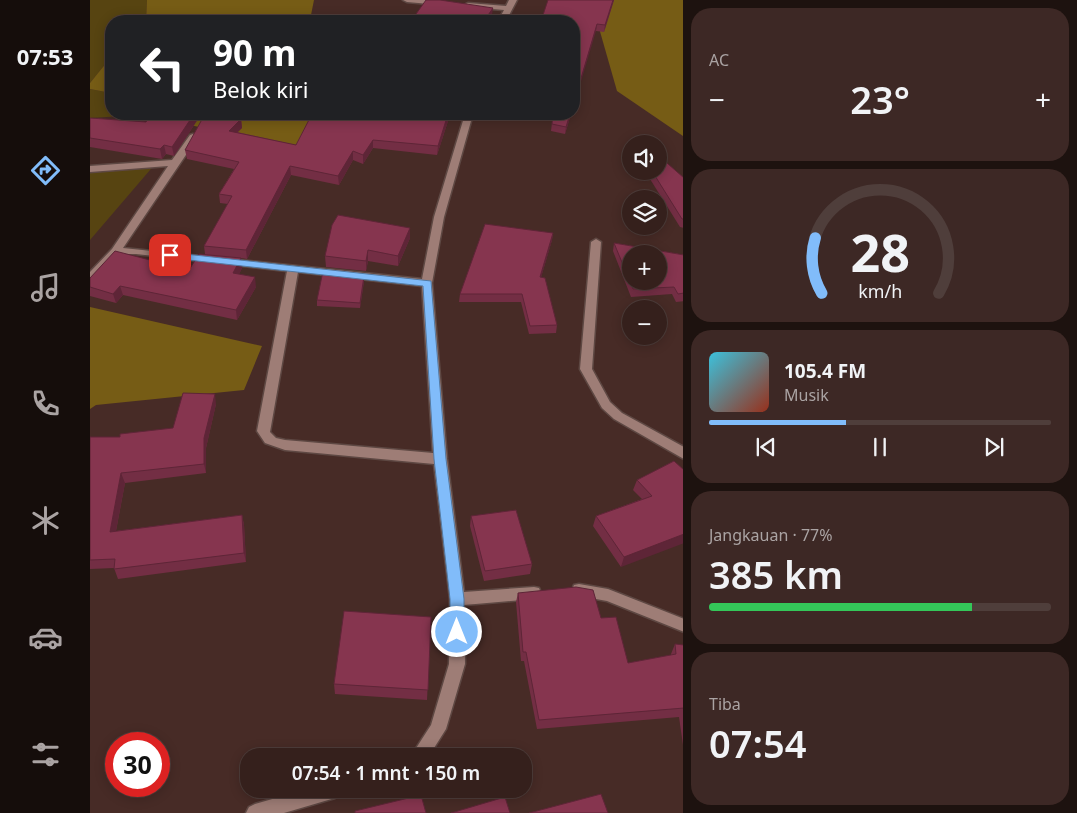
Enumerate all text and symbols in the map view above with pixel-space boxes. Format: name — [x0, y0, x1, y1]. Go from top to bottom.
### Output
text: 90 m — [213, 29, 296, 76]
icon: left — [130, 35, 195, 100]
text: 07:53 — [17, 41, 73, 71]
text: AC — [709, 49, 729, 71]
text: 23° — [850, 73, 910, 125]
text: Belok kiri — [213, 74, 308, 104]
text: − — [709, 80, 725, 118]
text: + — [1035, 80, 1051, 118]
map controls — [622, 135, 667, 345]
button: sound — [622, 135, 667, 180]
icon: directions — [28, 153, 63, 188]
button: layers — [622, 190, 667, 235]
text: 28 — [850, 216, 910, 287]
pin — [149, 234, 191, 276]
icon: arrive — [156, 241, 184, 269]
button: + — [622, 245, 667, 290]
icon: music — [28, 270, 63, 305]
text: km/h — [858, 279, 902, 303]
button: − — [622, 300, 667, 345]
text: 105.4 FM — [784, 358, 866, 384]
text: Musik — [784, 384, 829, 406]
icon: phone — [28, 386, 63, 421]
icon: previous — [752, 433, 780, 461]
icon: pause — [866, 433, 894, 461]
icon: next — [980, 433, 1008, 461]
icon: climate — [28, 503, 63, 538]
text: Jangkauan · 77% — [709, 524, 833, 546]
text: 385 km — [709, 548, 843, 600]
position arrow — [430, 605, 482, 657]
icon: car — [28, 620, 63, 655]
text: Tiba — [709, 693, 741, 715]
text: 07:54 — [709, 717, 806, 769]
speed limit sign: 30 — [105, 732, 170, 797]
icon: filters — [28, 737, 63, 772]
text: 07:54 · 1 mnt · 150 m — [292, 760, 480, 786]

